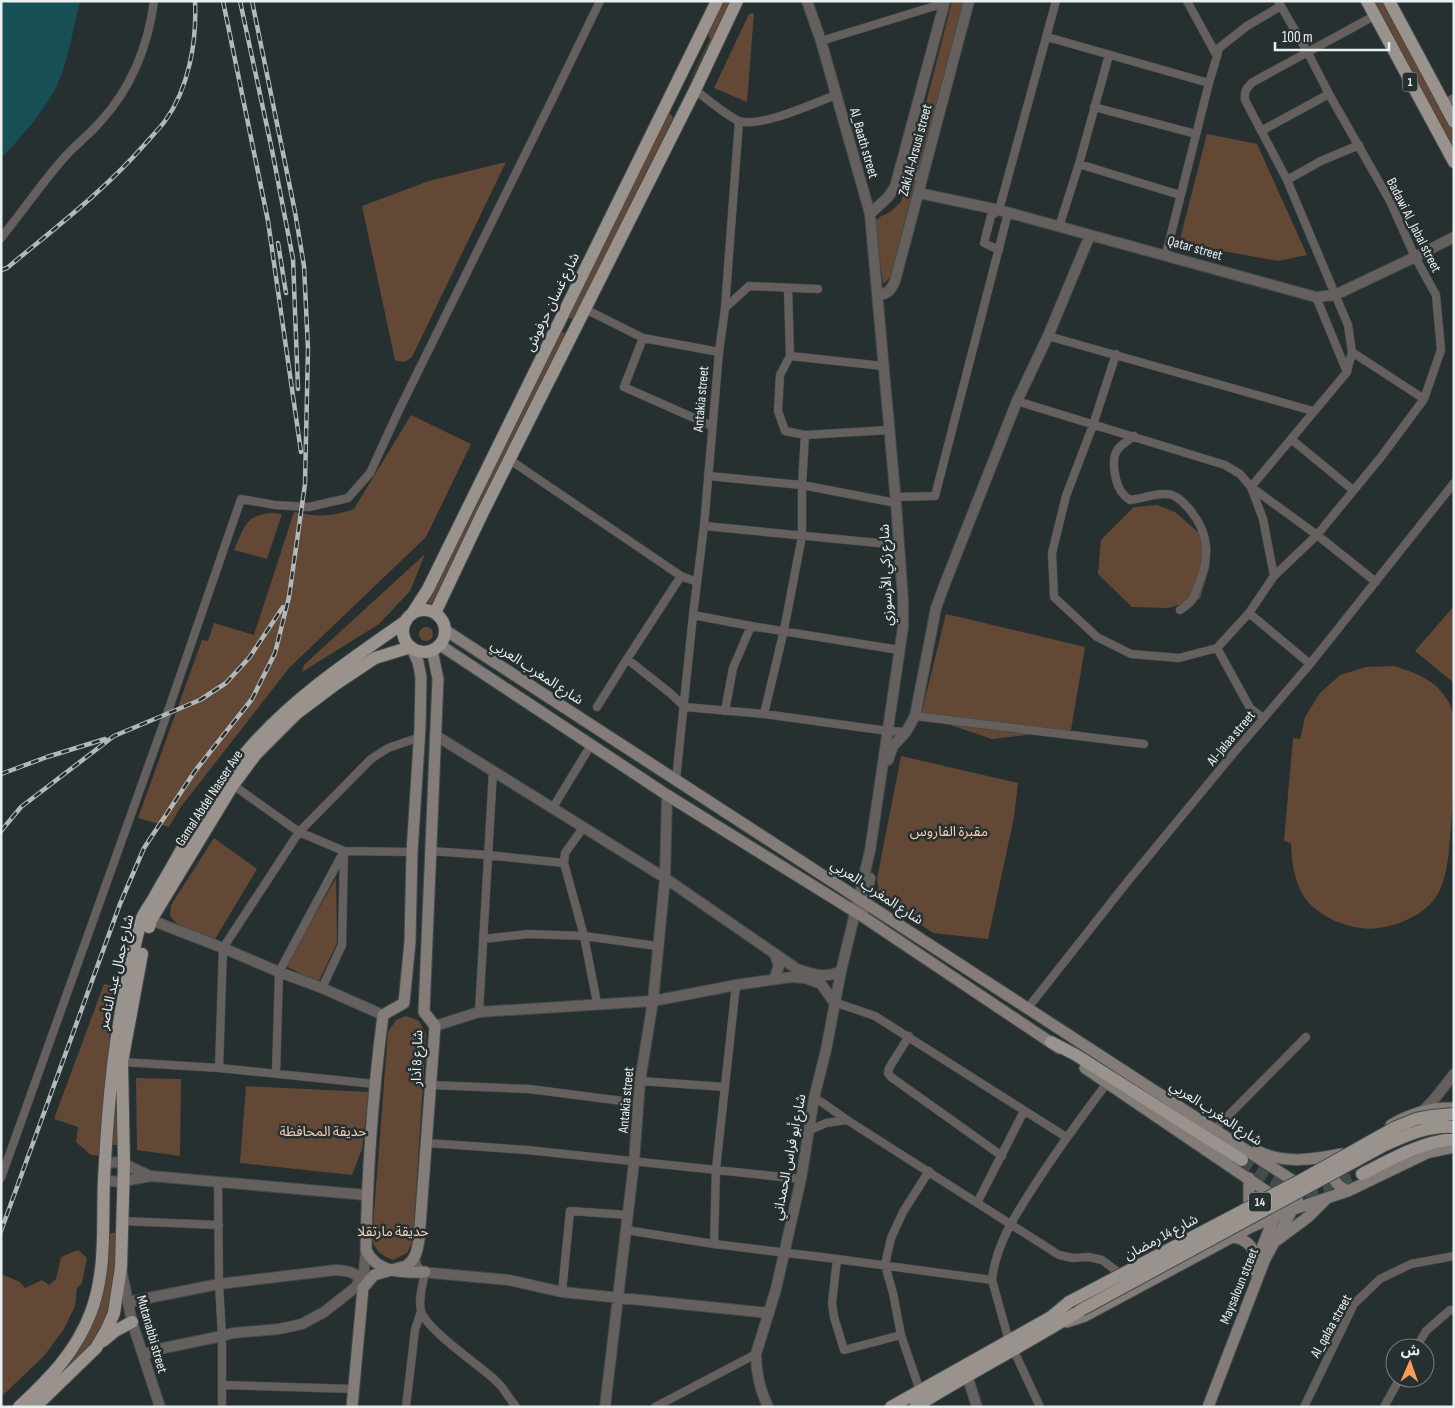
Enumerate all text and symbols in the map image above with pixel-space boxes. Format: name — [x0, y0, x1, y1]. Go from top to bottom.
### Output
scale bar — [1275, 20, 1389, 52]
text: 100 m — [1282, 28, 1313, 47]
road number: 1 — [1402, 72, 1418, 91]
street label: Zaki Al-Arsusi street — [895, 102, 935, 198]
street label: Al_Baath street — [846, 105, 882, 180]
street label: Badawi Al_Jabal street — [1383, 175, 1445, 275]
street label: Qatar street — [1165, 232, 1225, 264]
street label: شارع غسان حرفوش — [521, 250, 585, 355]
street label: Antakia street — [690, 365, 712, 434]
street label: شارع زكي الأرسوزي — [876, 524, 899, 626]
street label: شارع المغرب العربي — [486, 636, 587, 710]
street label: Al-Jalaa street — [1202, 707, 1259, 770]
street label: Gamal Abdel Nasser Ave — [172, 747, 246, 849]
park label: مقبرة الفاروس — [910, 823, 988, 840]
street label: شارع المغرب العربي — [826, 856, 927, 930]
street label: شارع جمال عبد الناصر — [94, 913, 139, 1033]
street label: شارع 8 أذار — [407, 1030, 428, 1088]
street label: Antakia street — [615, 1066, 637, 1135]
street label: شارع المغرب العربي — [1165, 1077, 1266, 1151]
street label: شارع أبو فراس الحمداني — [768, 1092, 812, 1222]
park label: حديقة المحافظة — [280, 1123, 366, 1140]
road number: 14 — [1249, 1192, 1271, 1212]
street label: شارع 14 رمضان — [1121, 1210, 1202, 1265]
park label: حديقة مارتقلا — [357, 1223, 429, 1240]
street label: Maysaloun street — [1216, 1246, 1262, 1326]
street label: Al_qalaa street — [1306, 1291, 1355, 1361]
street label: Mutanabbi street — [133, 1293, 171, 1375]
north arrow — [1385, 1338, 1435, 1388]
text: ش — [1401, 1342, 1420, 1359]

